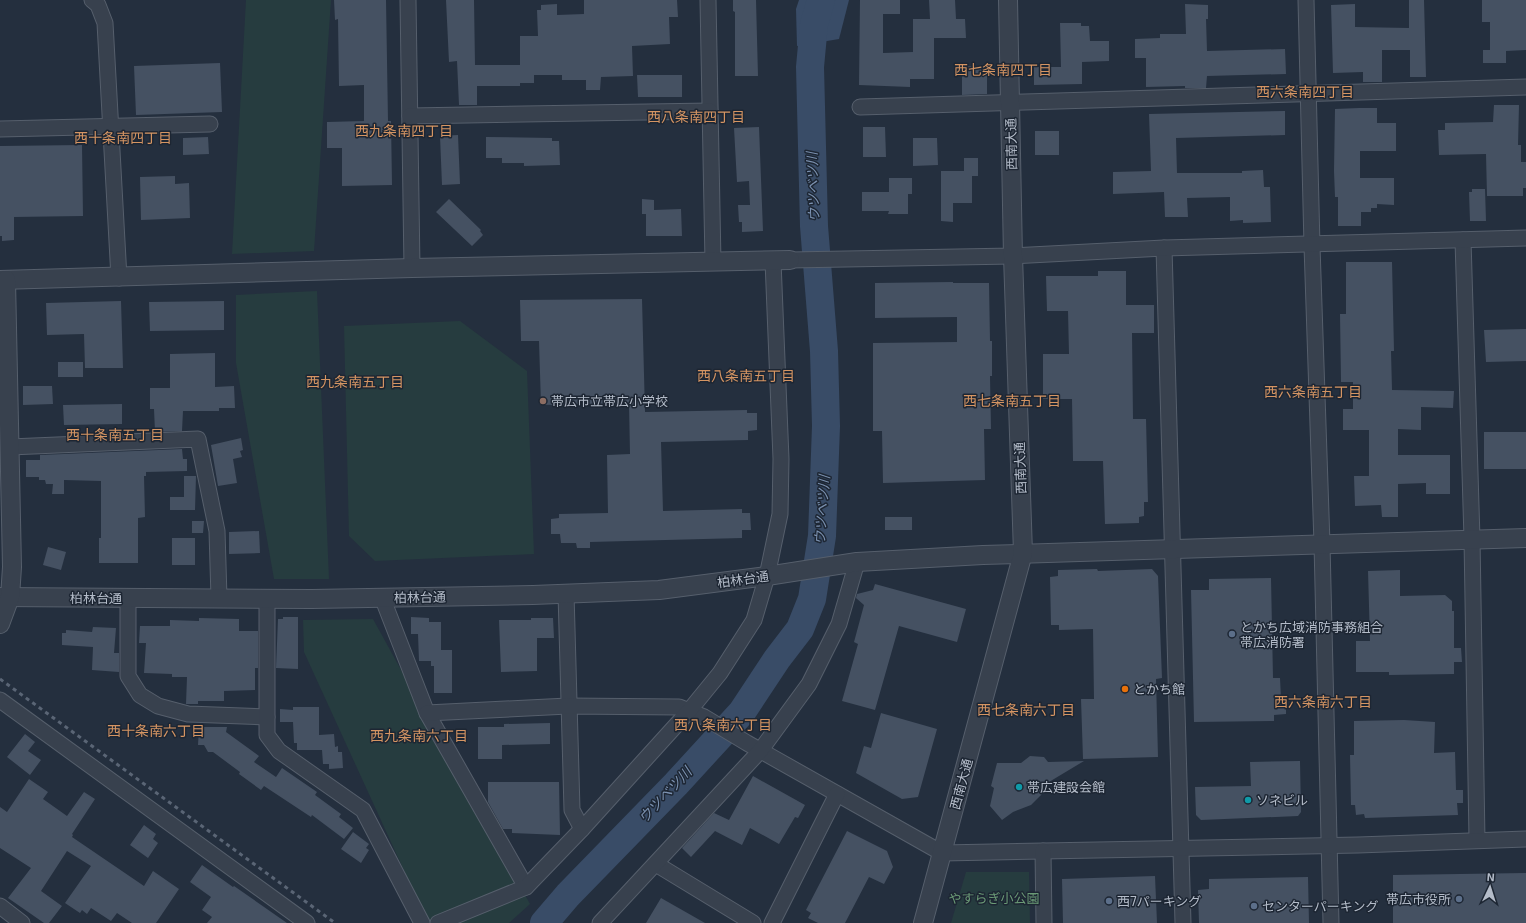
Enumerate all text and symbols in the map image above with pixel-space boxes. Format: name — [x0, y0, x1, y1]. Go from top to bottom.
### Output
district label: 西七条南四丁目 — [954, 61, 1052, 78]
district label: 西六条南四丁目 — [1256, 83, 1354, 100]
district label: 西八条南四丁目 — [647, 108, 745, 125]
street label: 西南大通 — [1003, 118, 1019, 170]
district label: 西九条南四丁目 — [355, 122, 453, 139]
district label: 西十条南四丁目 — [74, 129, 172, 146]
water label: ウツベツ川 — [803, 150, 822, 222]
district label: 西八条南五丁目 — [697, 367, 795, 384]
district label: 西九条南五丁目 — [306, 373, 404, 390]
district label: 西六条南五丁目 — [1264, 383, 1362, 400]
district label: 西七条南五丁目 — [963, 392, 1061, 409]
place label: 帯広市立帯広小学校 — [551, 393, 668, 409]
marker: 帯広市立帯広小学校 — [538, 396, 548, 406]
district label: 西十条南五丁目 — [66, 426, 164, 443]
street label: 西南大通 — [1011, 442, 1029, 494]
water label: ウツベツ川 — [811, 472, 833, 545]
street label: 柏林台通 — [716, 567, 770, 591]
street label: 柏林台通 — [394, 589, 446, 605]
street label: 柏林台通 — [70, 590, 122, 606]
place label: とかち広域消防事務組合 帯広消防署 — [1240, 619, 1383, 650]
marker: とかち広域消防事務組合 帯広消防署 — [1227, 629, 1237, 639]
place label: とかち館 — [1133, 681, 1185, 697]
marker: とかち館 — [1120, 684, 1130, 694]
district label: 西六条南六丁目 — [1274, 693, 1372, 710]
district label: 西七条南六丁目 — [977, 701, 1075, 718]
district label: 西八条南六丁目 — [674, 716, 772, 733]
district label: 西十条南六丁目 — [107, 722, 205, 739]
district label: 西九条南六丁目 — [370, 727, 468, 744]
street label: 西南大通 — [947, 757, 975, 811]
water label: ウツベツ川 — [635, 762, 696, 826]
place label: 帯広建設会館 — [1027, 779, 1105, 795]
marker: 帯広建設会館 — [1014, 782, 1024, 792]
place label: ソネビル — [1256, 792, 1308, 808]
marker: ソネビル — [1243, 795, 1253, 805]
north arrow — [1470, 867, 1510, 907]
text: N — [1486, 870, 1495, 883]
park label: やすらぎ小公園 — [948, 890, 1040, 906]
place label: 帯広市役所 — [1386, 891, 1451, 907]
place label: 西7パーキング — [1117, 893, 1201, 909]
marker: 帯広市役所 — [1454, 894, 1464, 904]
marker: 西7パーキング — [1104, 896, 1114, 906]
place label: センターパーキング — [1262, 898, 1378, 914]
marker: センターパーキング — [1249, 901, 1259, 911]

